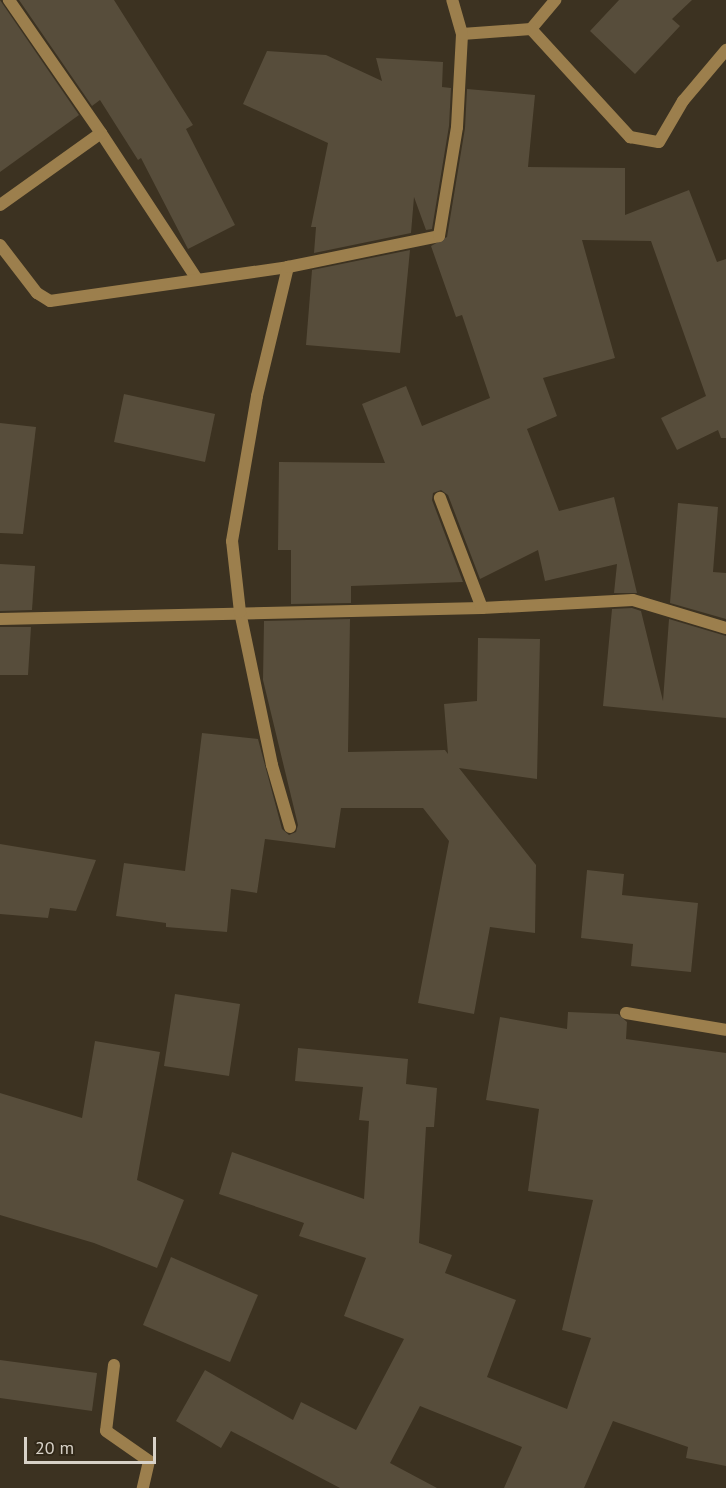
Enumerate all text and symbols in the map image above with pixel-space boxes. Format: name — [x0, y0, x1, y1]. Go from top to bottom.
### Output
scale bar — [27, 1425, 159, 1463]
text: 20 m — [35, 1436, 74, 1459]

